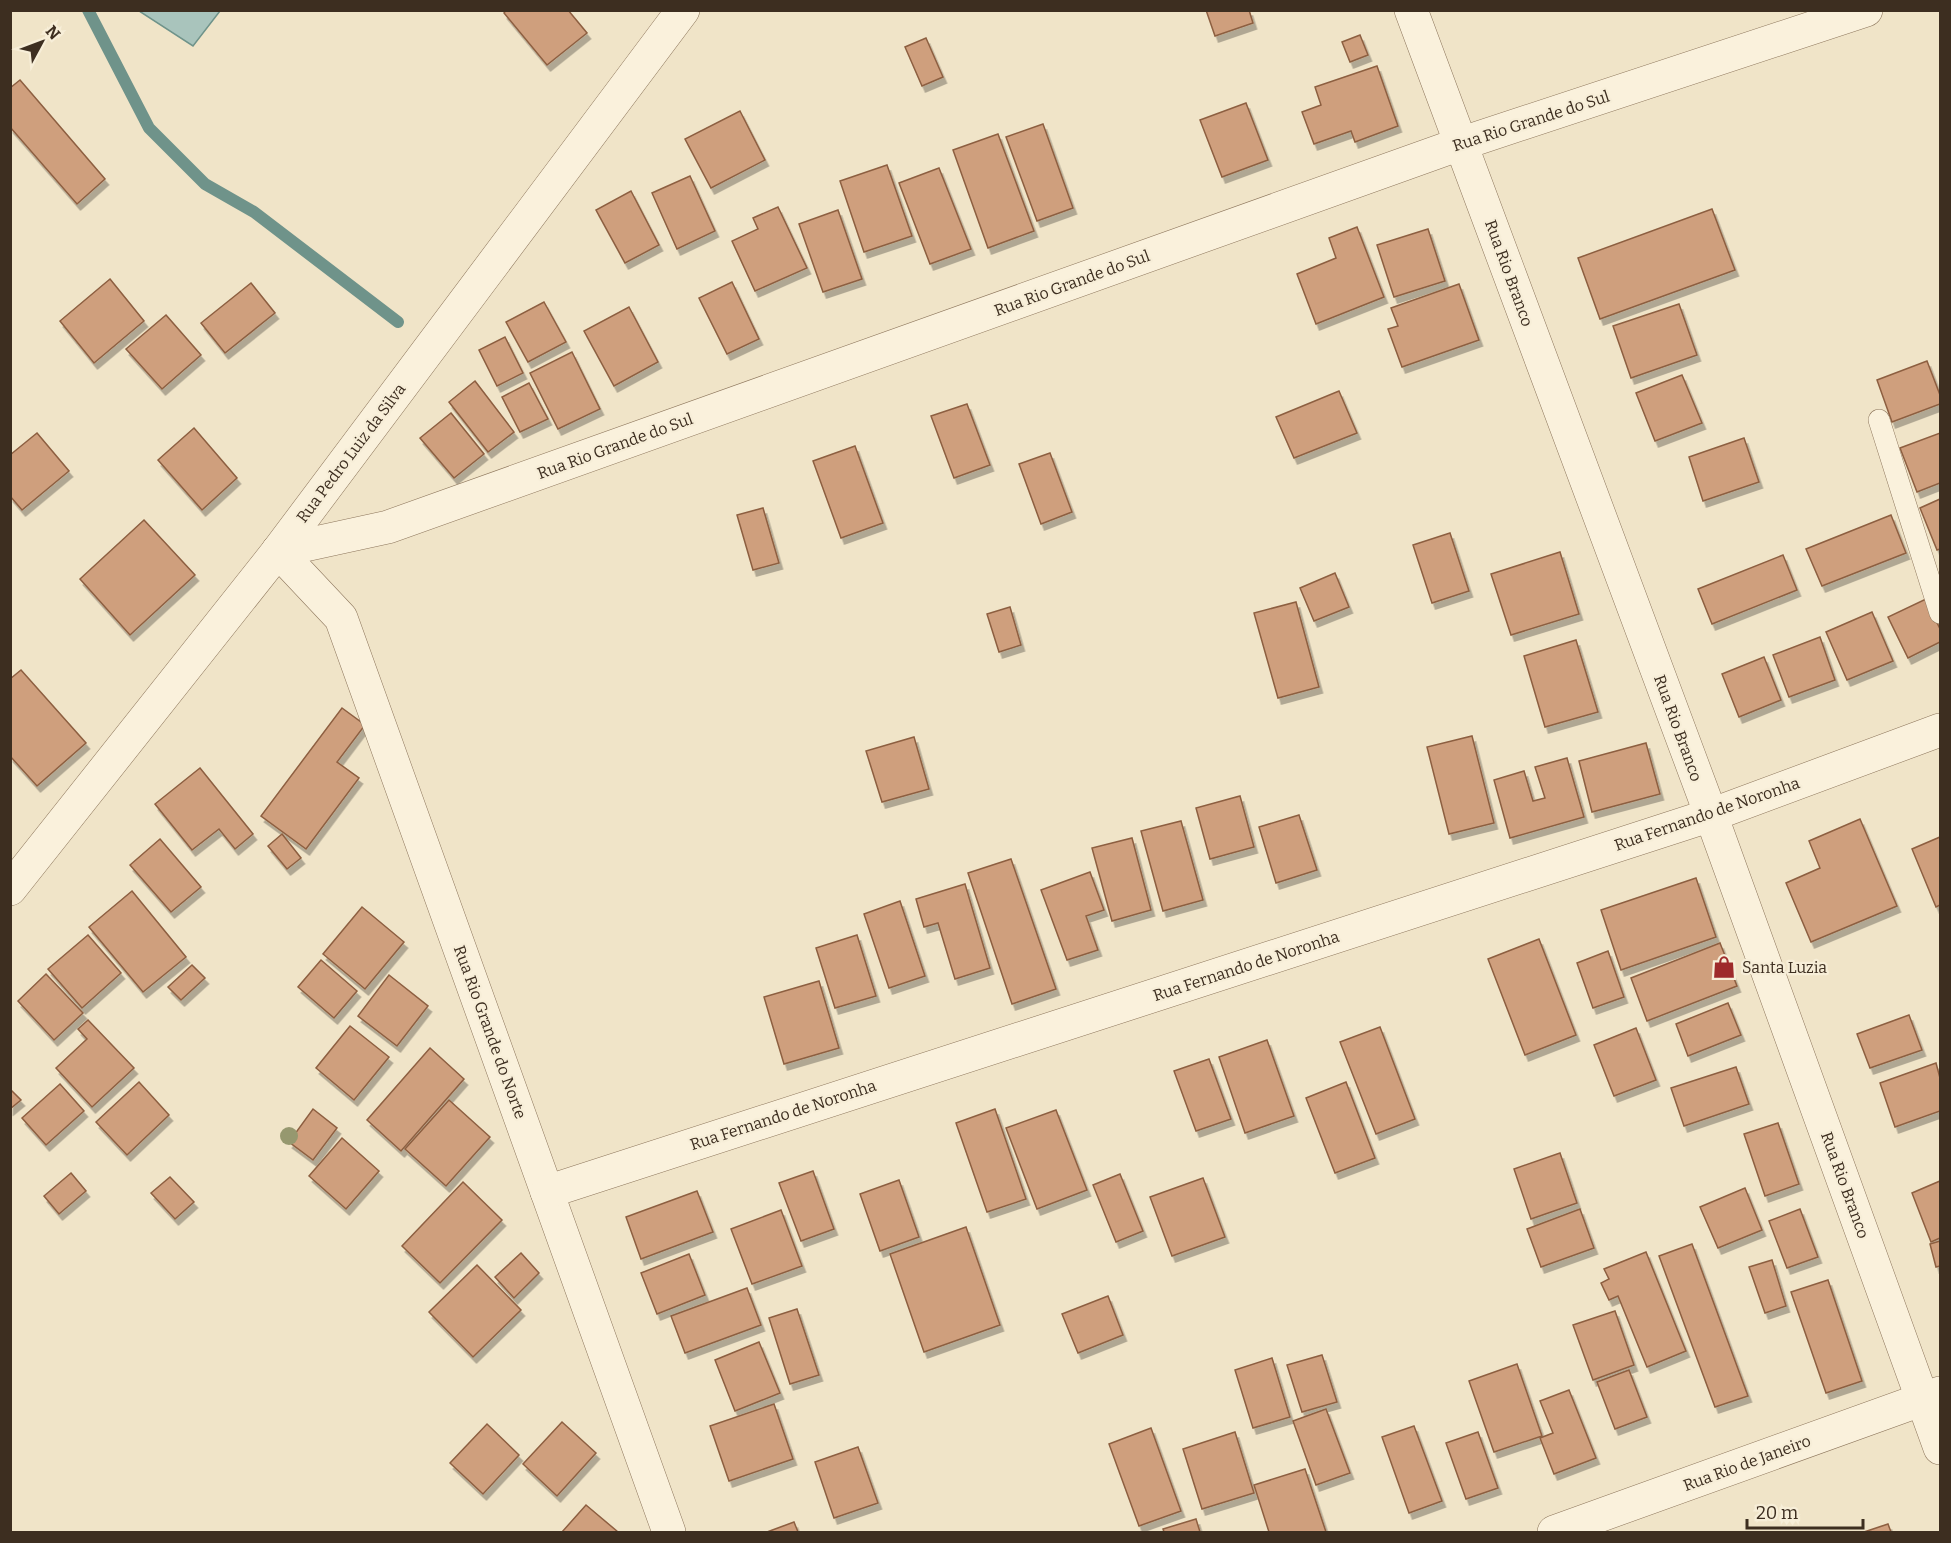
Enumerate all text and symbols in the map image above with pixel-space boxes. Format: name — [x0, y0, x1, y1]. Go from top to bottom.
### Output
north arrow — [12, 12, 72, 72]
text: N — [42, 22, 64, 43]
street label: Rua Rio Grande do Sul — [1450, 86, 1612, 155]
street label: Rua Rio Branco — [1481, 217, 1537, 329]
street label: Rua Rio Grande do Sul — [992, 246, 1153, 320]
street label: Rua Pedro Luiz da Silva — [293, 380, 410, 526]
street label: Rua Rio Grande do Sul — [535, 409, 696, 483]
street label: Rua Rio Branco — [1650, 672, 1706, 784]
street label: Rua Fernando de Noronha — [1612, 773, 1802, 855]
street label: Rua Fernando de Noronha — [1150, 927, 1342, 1005]
street label: Rua Rio Grande do Norte — [450, 943, 530, 1121]
shop icon: Santa Luzia — [1711, 954, 1737, 980]
place label: Santa Luzia — [1742, 958, 1827, 977]
street label: Rua Fernando de Noronha — [687, 1076, 879, 1154]
street label: Rua Rio Branco — [1817, 1129, 1873, 1241]
street label: Rua Rio de Janeiro — [1681, 1431, 1813, 1495]
scale bar — [1747, 1492, 1862, 1530]
text: 20 m — [1756, 1502, 1798, 1524]

